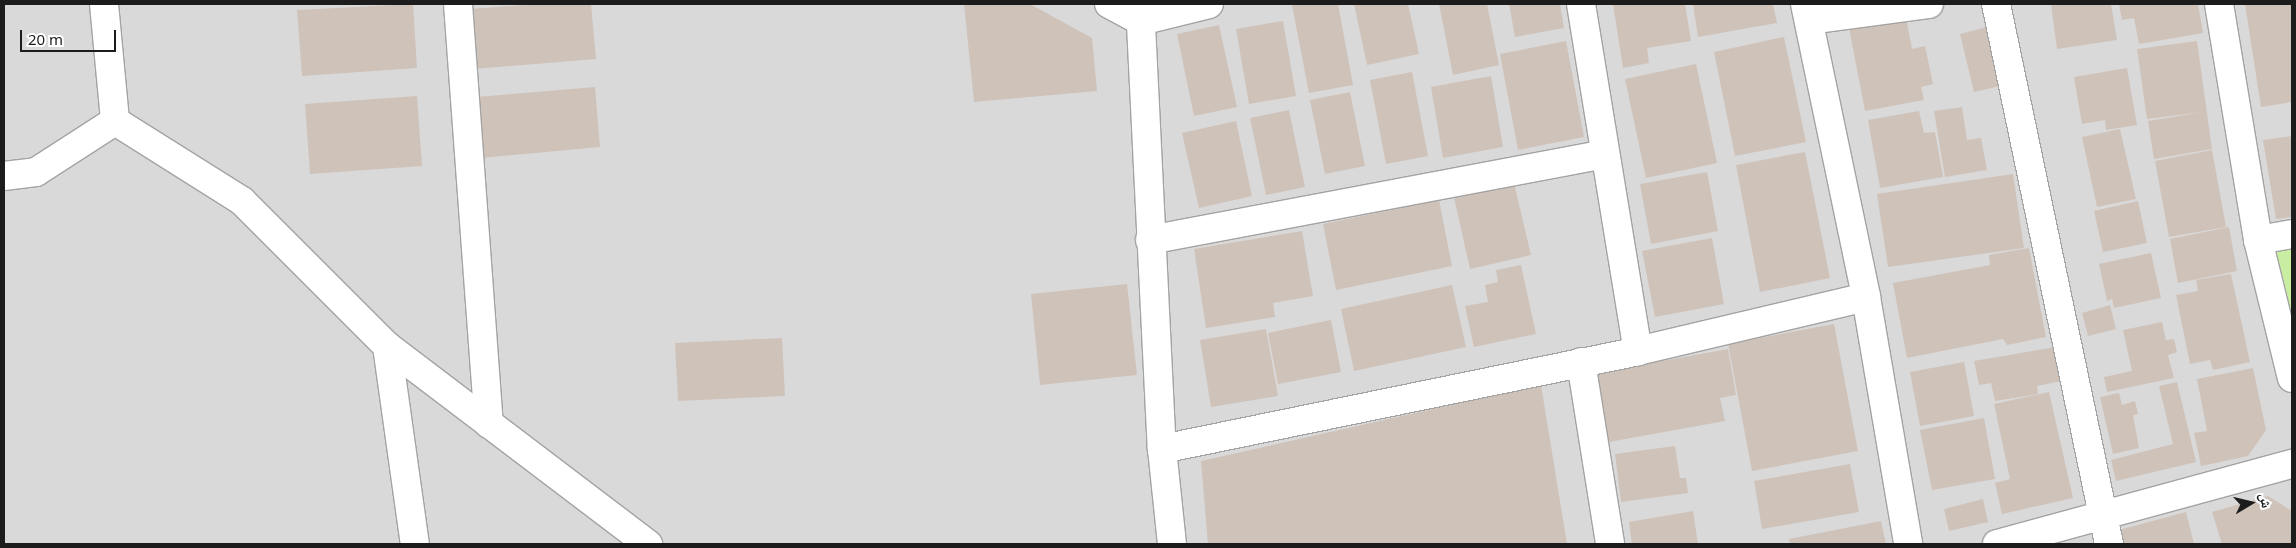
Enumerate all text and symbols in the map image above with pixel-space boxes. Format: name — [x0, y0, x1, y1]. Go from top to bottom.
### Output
scale bar — [22, 20, 119, 52]
text: 20 m — [28, 29, 63, 49]
north arrow — [2226, 478, 2276, 528]
text: ش — [2256, 492, 2277, 509]

